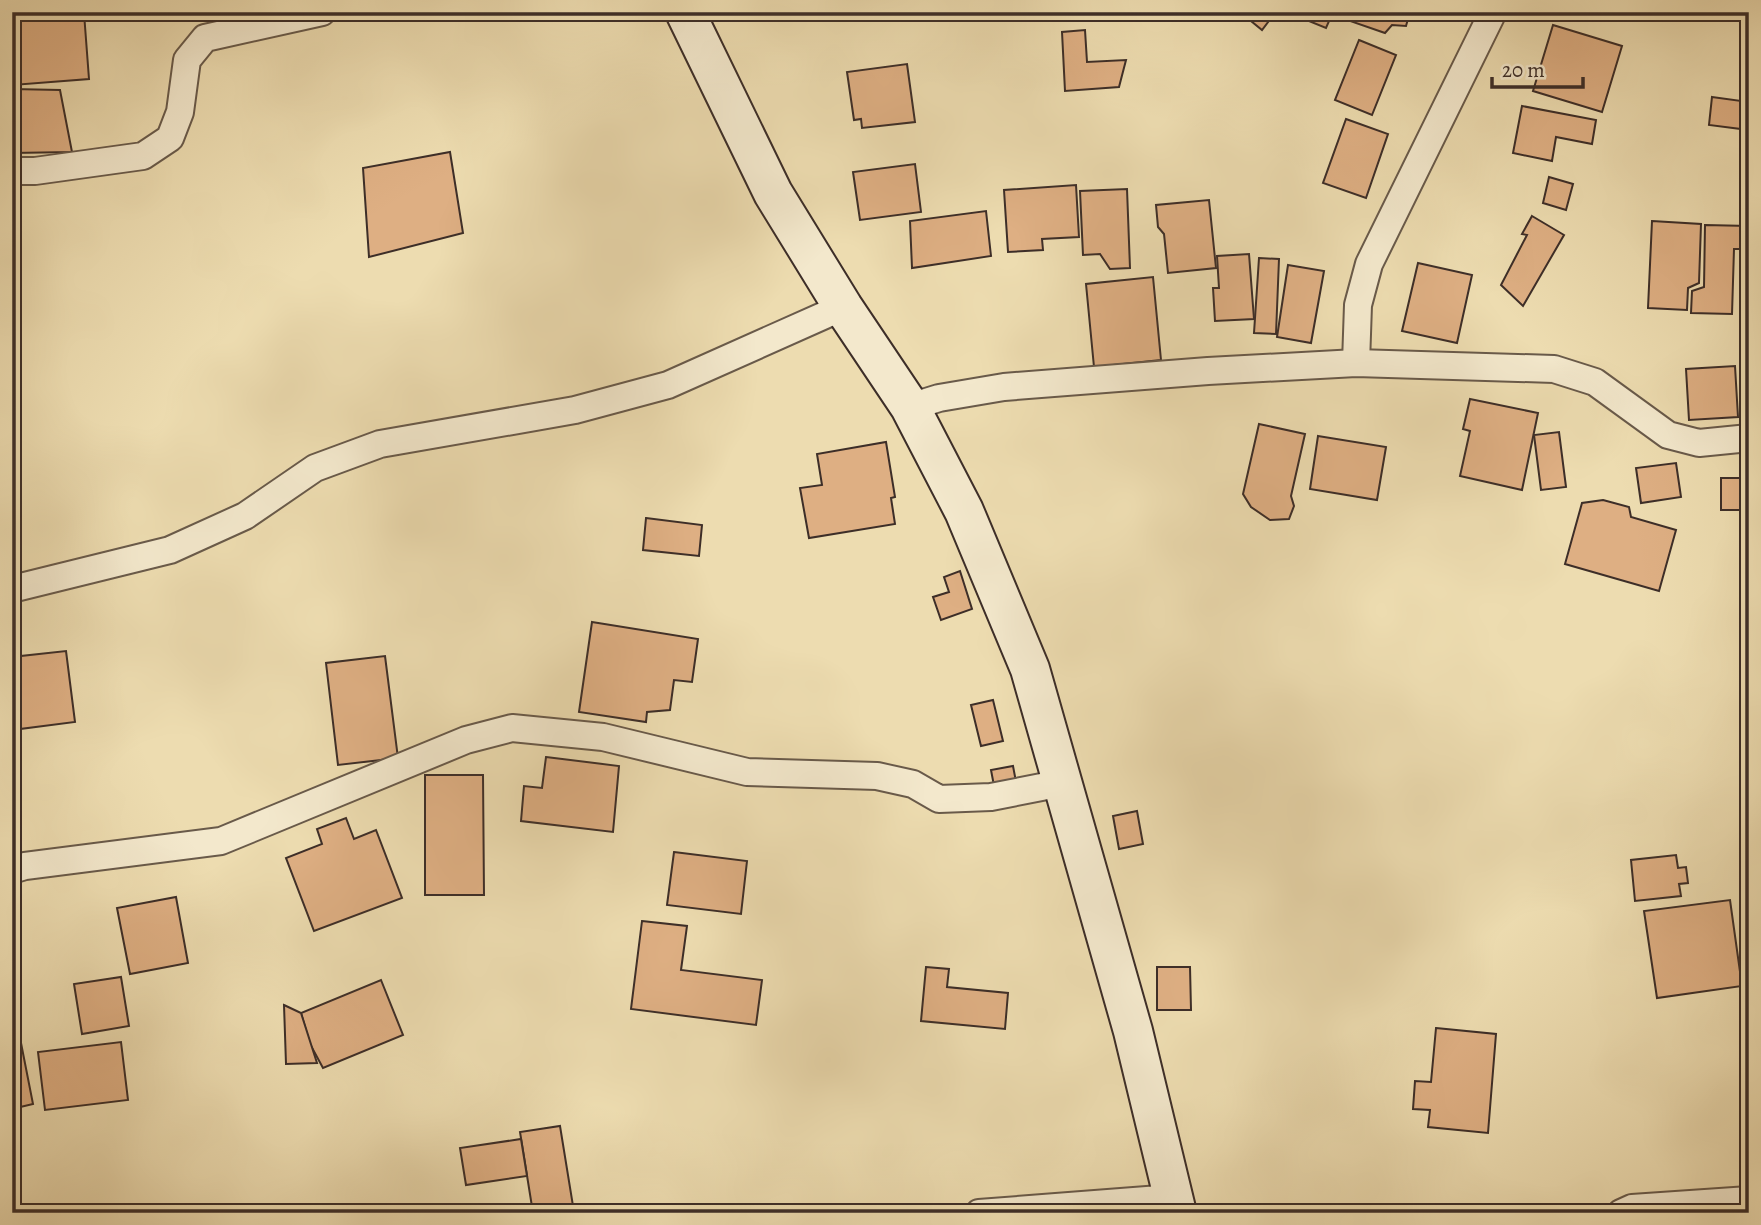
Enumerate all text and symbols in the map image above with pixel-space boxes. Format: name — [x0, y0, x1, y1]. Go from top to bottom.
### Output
scale bar — [1492, 46, 1582, 90]
text: 20 m — [1502, 56, 1545, 84]

